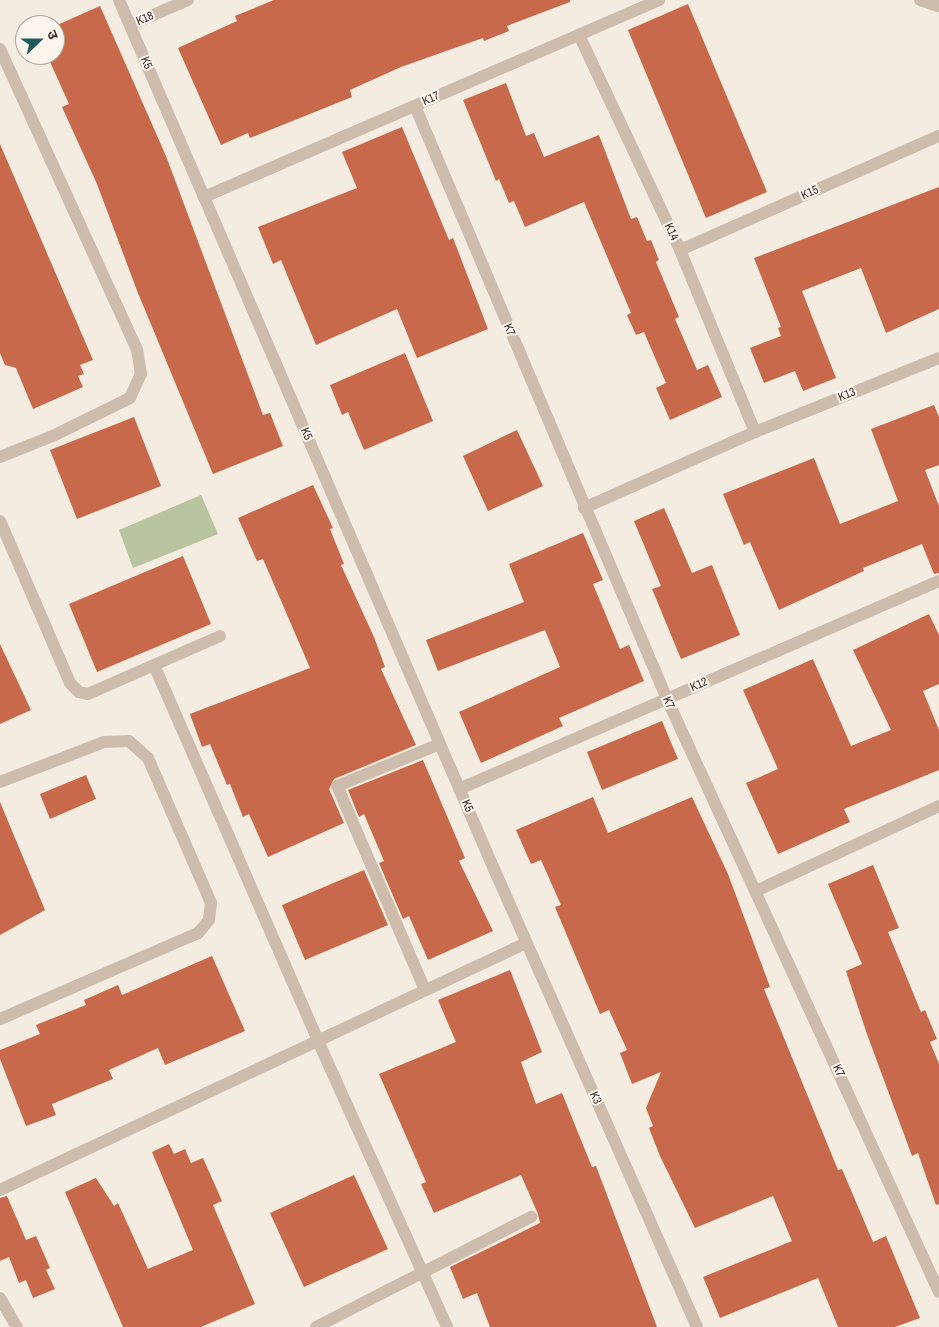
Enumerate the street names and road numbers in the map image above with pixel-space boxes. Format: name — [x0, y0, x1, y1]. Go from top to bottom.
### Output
street label: K18 — [134, 9, 156, 29]
street label: K5 — [137, 55, 155, 71]
street label: K17 — [420, 89, 442, 109]
street label: K15 — [799, 183, 821, 203]
street label: K14 — [661, 221, 681, 243]
street label: K7 — [500, 322, 518, 338]
street label: K13 — [836, 385, 858, 405]
street label: K5 — [297, 426, 315, 442]
street label: K12 — [688, 675, 710, 695]
street label: K7 — [659, 695, 677, 711]
street label: K5 — [458, 798, 476, 814]
street label: K7 — [829, 1063, 847, 1079]
street label: K3 — [586, 1090, 604, 1106]

